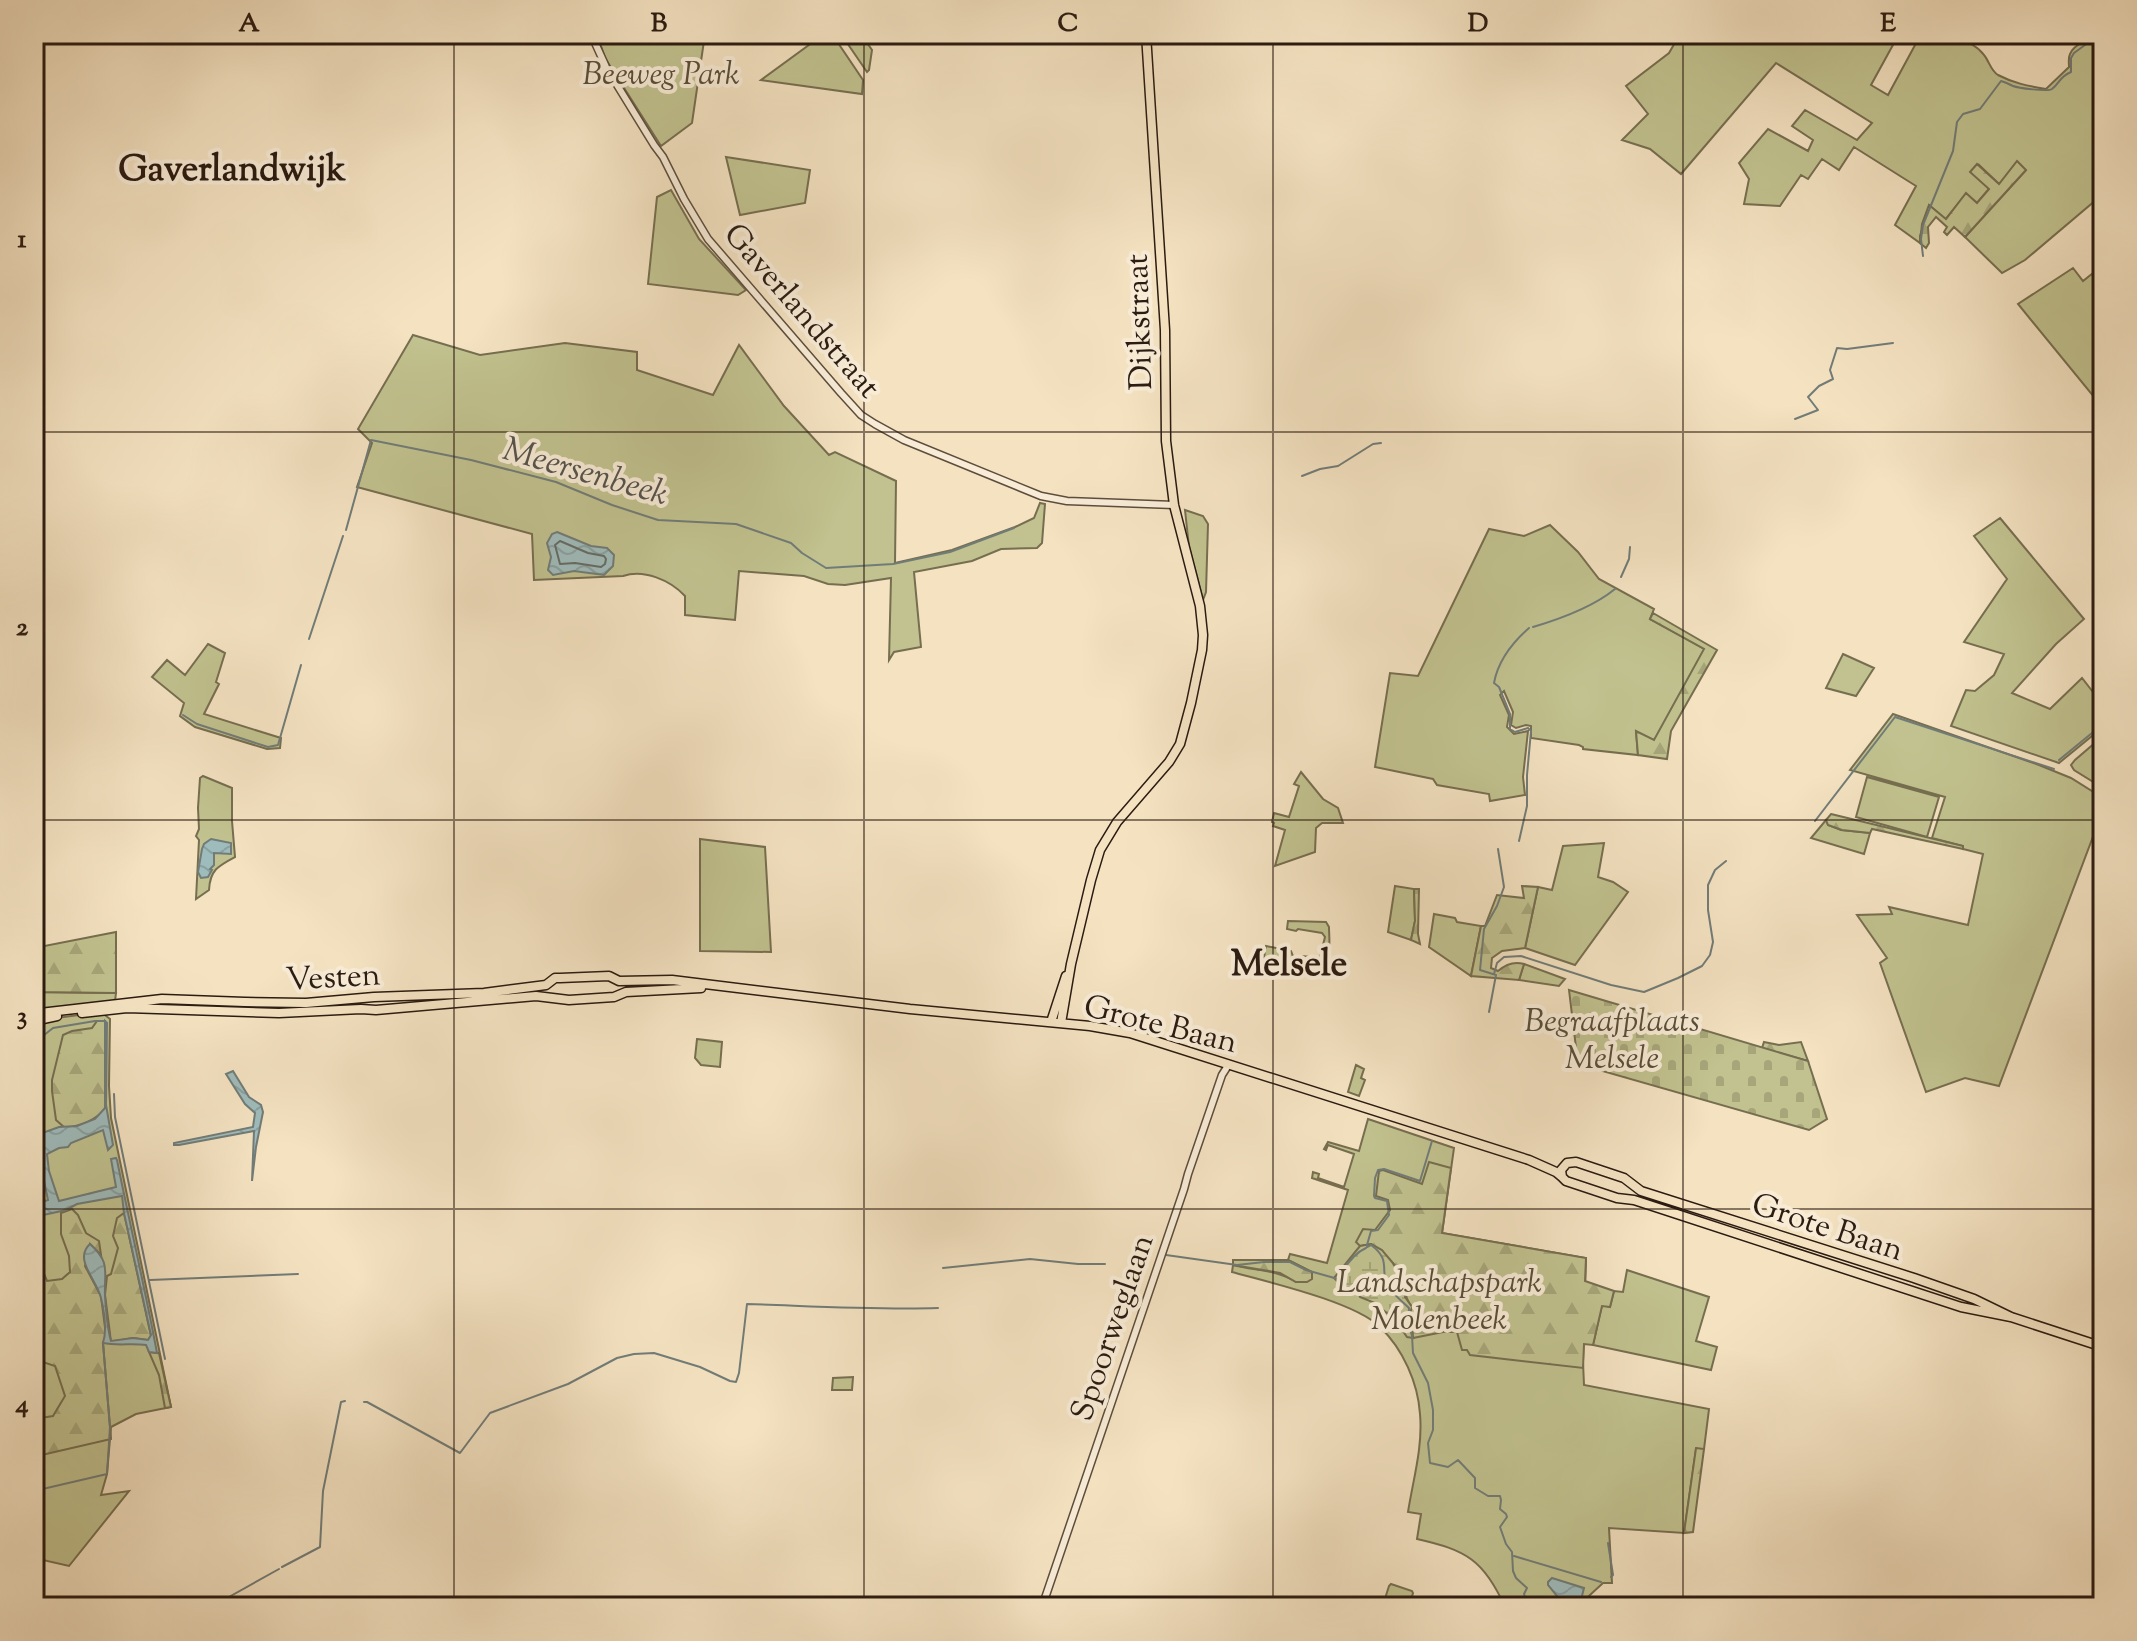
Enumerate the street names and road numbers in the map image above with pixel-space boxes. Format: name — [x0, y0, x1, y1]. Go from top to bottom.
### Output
street label: Gaverlandstraat — [712, 214, 890, 410]
street label: Dijkstraat — [1116, 253, 1166, 391]
street label: Vesten — [285, 954, 382, 1004]
street label: Grote Baan — [1079, 985, 1242, 1067]
street label: Grote Baan — [1745, 1183, 1909, 1275]
street label: Spoorweglaan — [1060, 1228, 1167, 1428]

